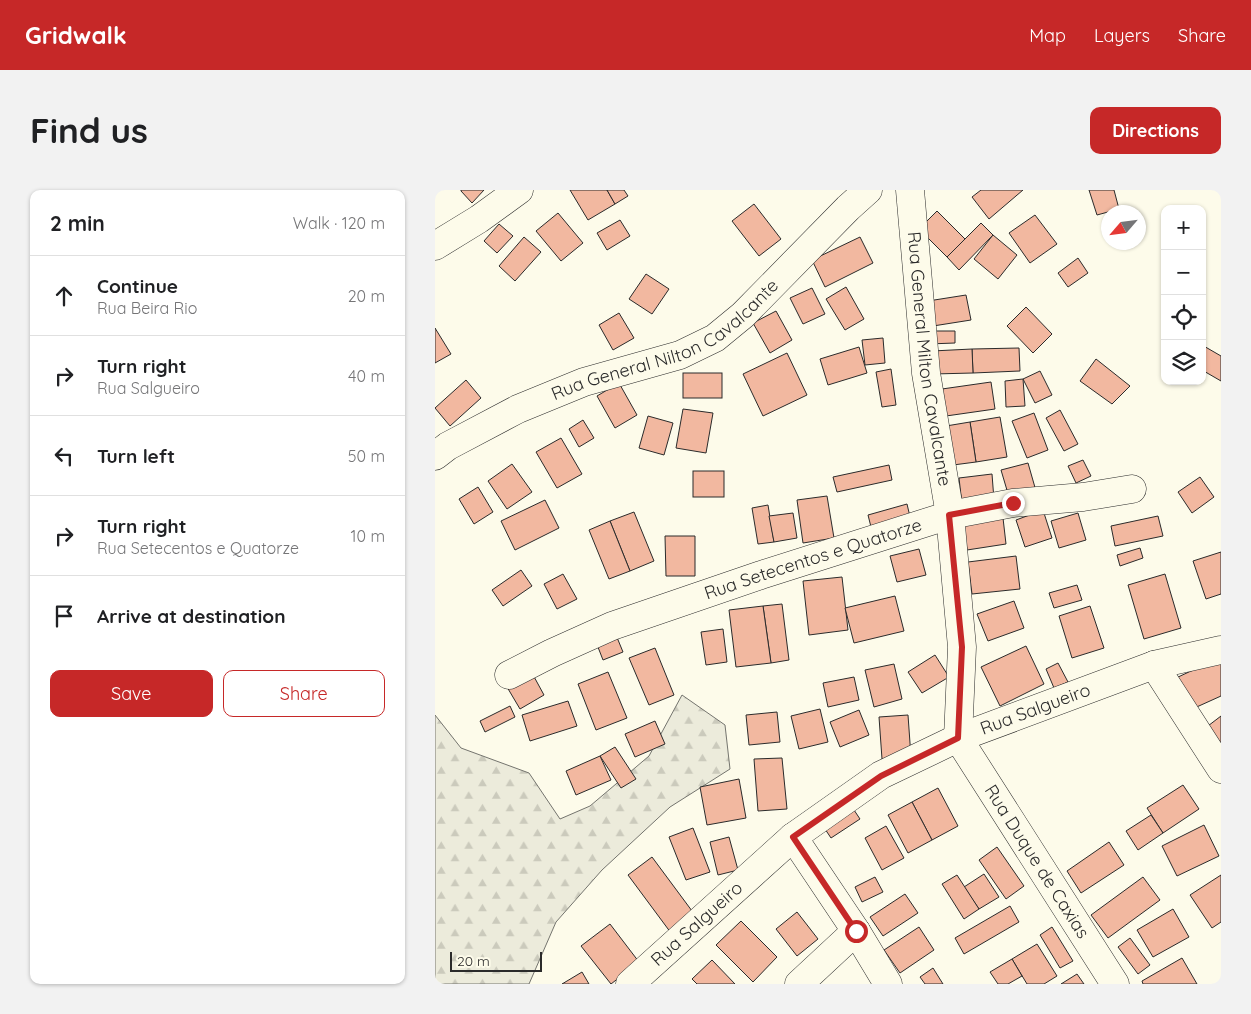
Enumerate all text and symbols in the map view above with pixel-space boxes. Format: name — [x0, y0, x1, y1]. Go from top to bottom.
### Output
text: Gridwalk — [25, 20, 127, 50]
text: Map — [1029, 24, 1066, 47]
text: Layers — [1094, 24, 1150, 47]
text: Share — [1178, 24, 1226, 47]
button: Directions — [1090, 107, 1221, 154]
text: Find us — [30, 108, 148, 152]
north arrow — [1101, 205, 1146, 250]
map controls — [1161, 205, 1206, 385]
button: + — [1161, 205, 1206, 250]
text: 2 min — [50, 210, 105, 236]
text: Walk · 120 m — [293, 213, 385, 233]
street label: Rua General Milton Cavalcante — [903, 230, 957, 488]
button: − — [1161, 250, 1206, 295]
text: Continue — [97, 274, 178, 298]
street label: Rua General Nilton Cavalcante — [548, 274, 783, 405]
icon: ahead — [50, 282, 78, 310]
text: 20 m — [348, 286, 385, 306]
button: locate — [1161, 295, 1206, 340]
text: Rua Beira Rio — [97, 298, 197, 318]
button: layers — [1161, 340, 1206, 385]
text: Turn right — [97, 354, 186, 378]
icon: right — [50, 362, 78, 390]
text: 40 m — [348, 366, 385, 386]
text: Rua Salgueiro — [97, 378, 200, 398]
icon: left — [50, 442, 78, 470]
text: Turn left — [97, 444, 175, 468]
text: 50 m — [348, 446, 385, 466]
route end — [1002, 492, 1025, 515]
street label: Rua Setecentos e Quatorze — [701, 513, 925, 605]
text: Turn right — [97, 514, 186, 538]
icon: right — [50, 522, 78, 550]
text: 10 m — [351, 526, 385, 546]
text: Rua Setecentos e Quatorze — [97, 538, 299, 558]
icon: arrive — [50, 602, 78, 630]
text: Arrive at destination — [97, 604, 286, 628]
button: Save — [50, 670, 213, 717]
button: Share — [223, 670, 385, 717]
street label: Rua Salgueiro — [977, 678, 1093, 740]
street label: Rua Duque de Caxias — [980, 780, 1095, 943]
street label: Rua Salgueiro — [646, 876, 747, 971]
route start — [845, 920, 868, 943]
scale bar — [450, 949, 543, 972]
text: 20 m — [457, 952, 490, 970]

